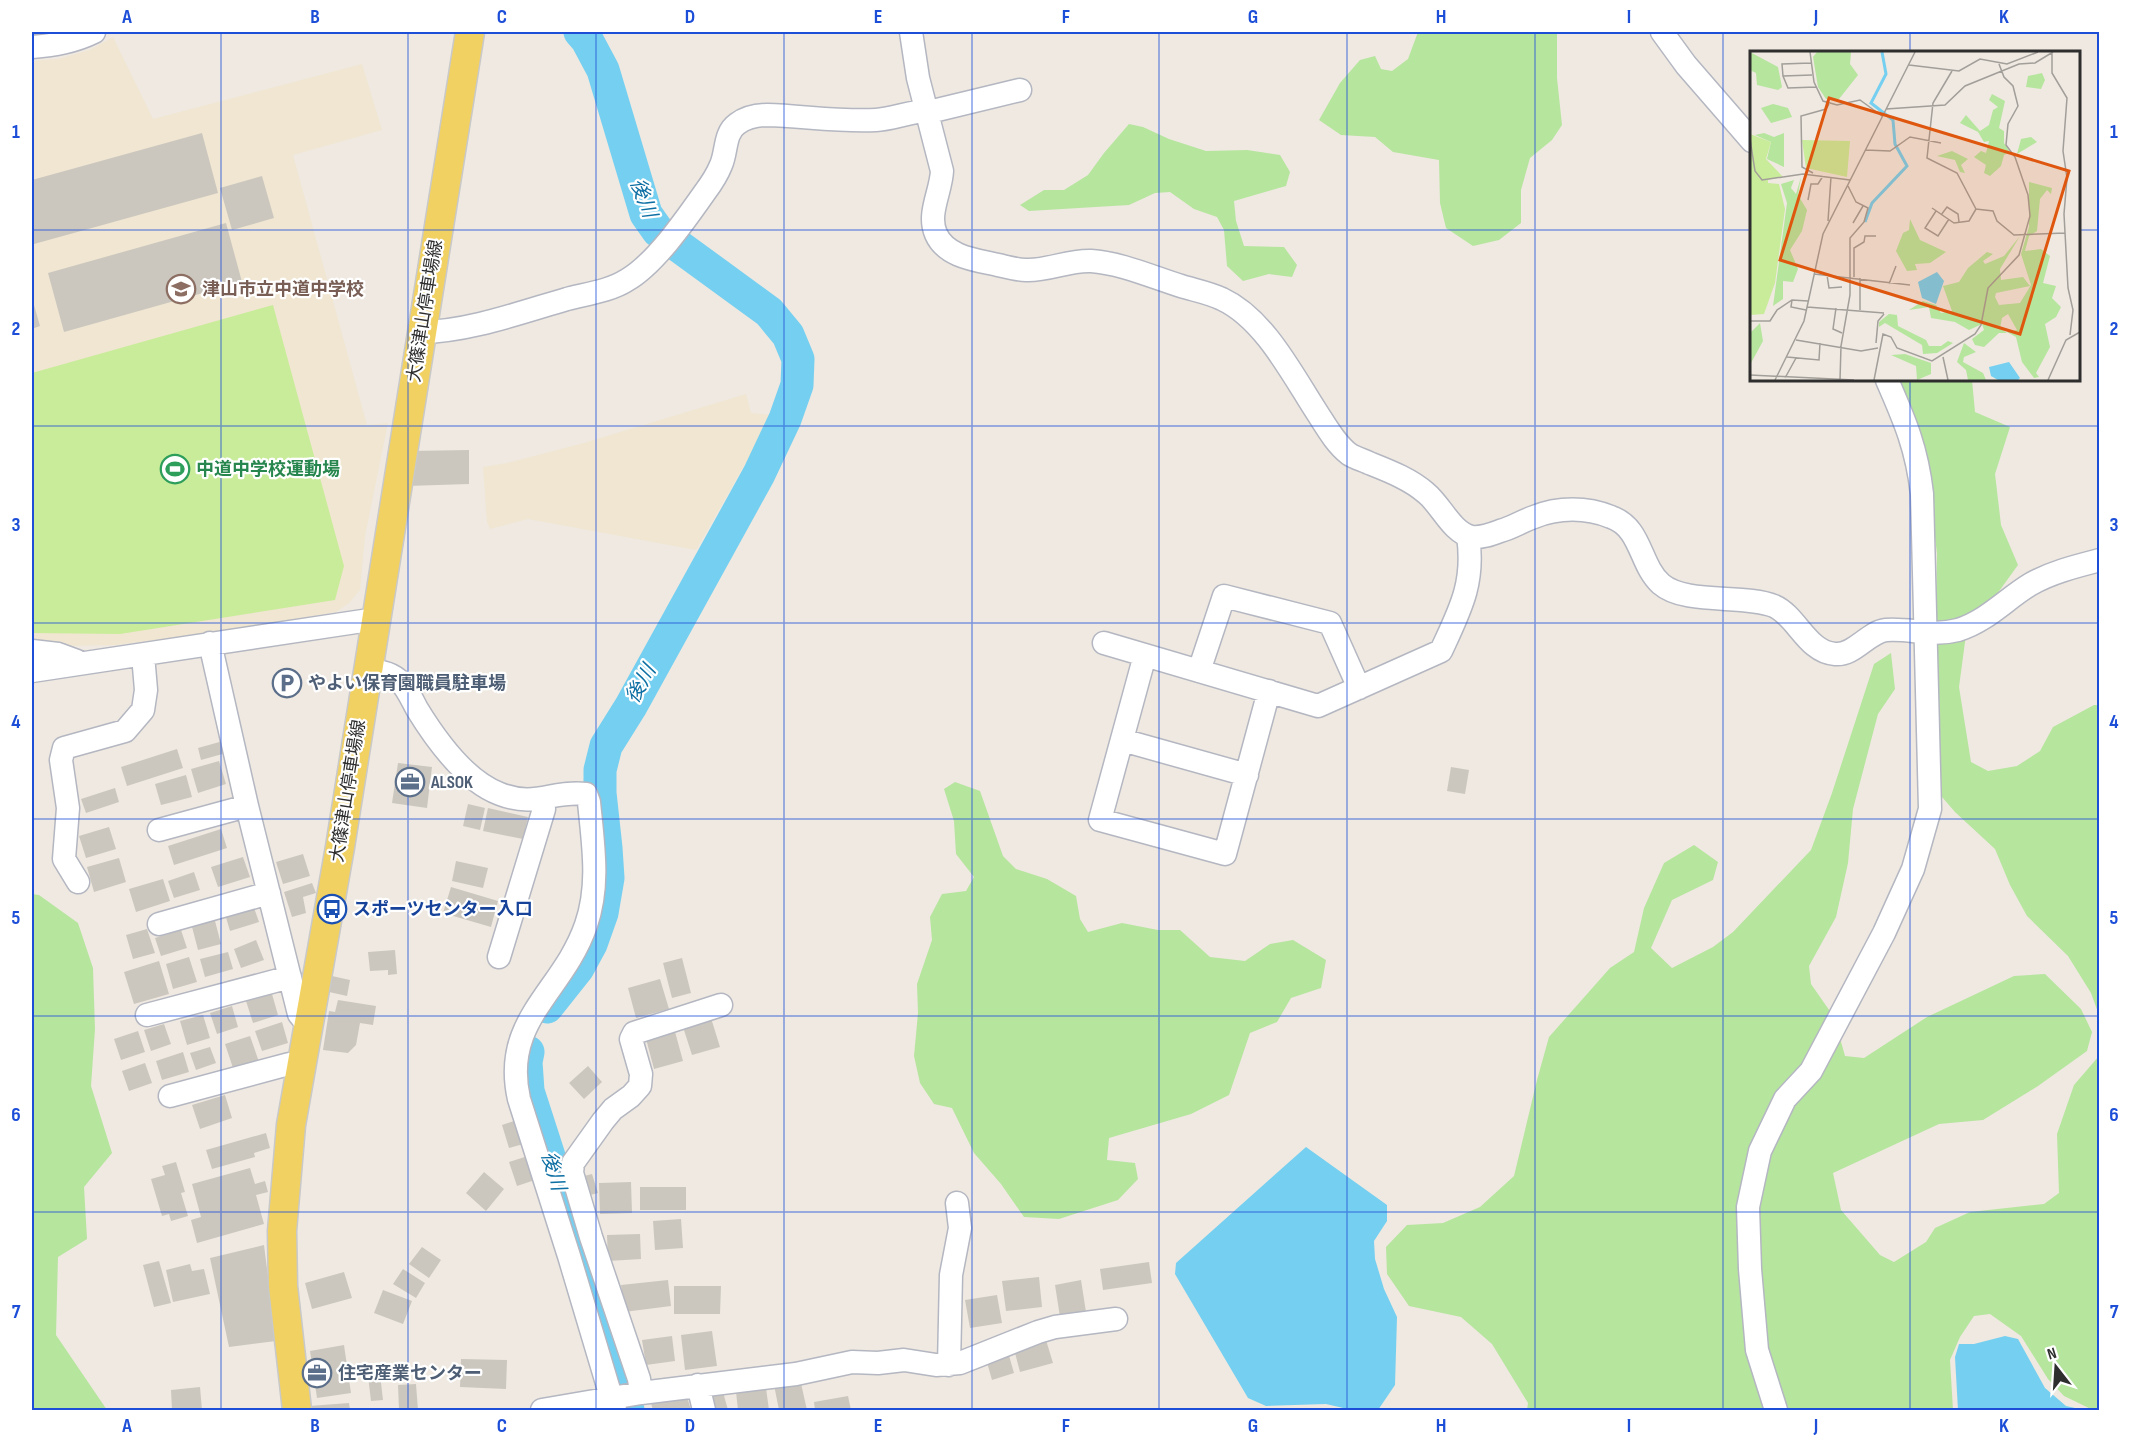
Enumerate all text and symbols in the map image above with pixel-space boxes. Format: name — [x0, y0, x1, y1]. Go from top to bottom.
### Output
text: A — [121, 5, 132, 29]
text: B — [310, 5, 320, 29]
text: C — [497, 5, 507, 29]
text: D — [685, 5, 695, 29]
text: E — [874, 5, 882, 29]
text: F — [1062, 5, 1070, 29]
text: G — [1248, 5, 1258, 29]
text: H — [1436, 5, 1446, 29]
text: I — [1627, 5, 1631, 29]
text: J — [1813, 5, 1818, 29]
text: K — [1999, 5, 2009, 29]
inset map — [1750, 51, 2080, 381]
text: 1 — [12, 120, 20, 144]
text: 1 — [2110, 120, 2118, 144]
water label: 後川 — [625, 175, 662, 223]
street label: 大篠津山停車場線 — [403, 238, 447, 384]
school or university icon: 津山市立中道中学校 — [165, 273, 197, 305]
place label: 津山市立中道中学校 — [202, 279, 364, 300]
text: 2 — [12, 317, 20, 341]
text: 2 — [2110, 317, 2118, 341]
sports icon: 中道中学校運動場 — [159, 453, 191, 485]
place label: 中道中学校運動場 — [196, 459, 340, 480]
text: 3 — [12, 513, 21, 537]
text: 3 — [2110, 513, 2119, 537]
water label: 後川 — [621, 659, 662, 707]
parking icon: やよい保育園職員駐車場 — [271, 667, 303, 699]
place label: やよい保育園職員駐車場 — [308, 673, 506, 694]
text: 4 — [11, 710, 21, 734]
text: 4 — [2109, 710, 2119, 734]
street label: 大篠津山停車場線 — [326, 718, 370, 864]
office icon: ALSOK — [394, 766, 426, 798]
place label: ALSOK — [430, 772, 473, 793]
bus stop icon: スポーツセンター入口 — [316, 893, 348, 925]
place label: スポーツセンター入口 — [353, 899, 533, 920]
text: 5 — [12, 906, 21, 930]
text: 5 — [2110, 906, 2119, 930]
text: 6 — [11, 1103, 21, 1127]
text: 6 — [2109, 1103, 2119, 1127]
water label: 後川 — [536, 1148, 571, 1196]
text: 7 — [12, 1300, 21, 1324]
text: 7 — [2110, 1300, 2119, 1324]
north arrow — [2026, 1337, 2086, 1397]
text: N — [2045, 1344, 2059, 1364]
office icon: 住宅産業センター — [301, 1357, 333, 1389]
place label: 住宅産業センター — [338, 1363, 482, 1384]
text: A — [121, 1414, 132, 1438]
text: B — [310, 1414, 320, 1438]
text: C — [497, 1414, 507, 1438]
text: D — [685, 1414, 695, 1438]
text: E — [874, 1414, 882, 1438]
text: F — [1062, 1414, 1070, 1438]
text: G — [1248, 1414, 1258, 1438]
text: H — [1436, 1414, 1446, 1438]
text: I — [1627, 1414, 1631, 1438]
text: J — [1813, 1414, 1818, 1438]
text: K — [1999, 1414, 2009, 1438]

